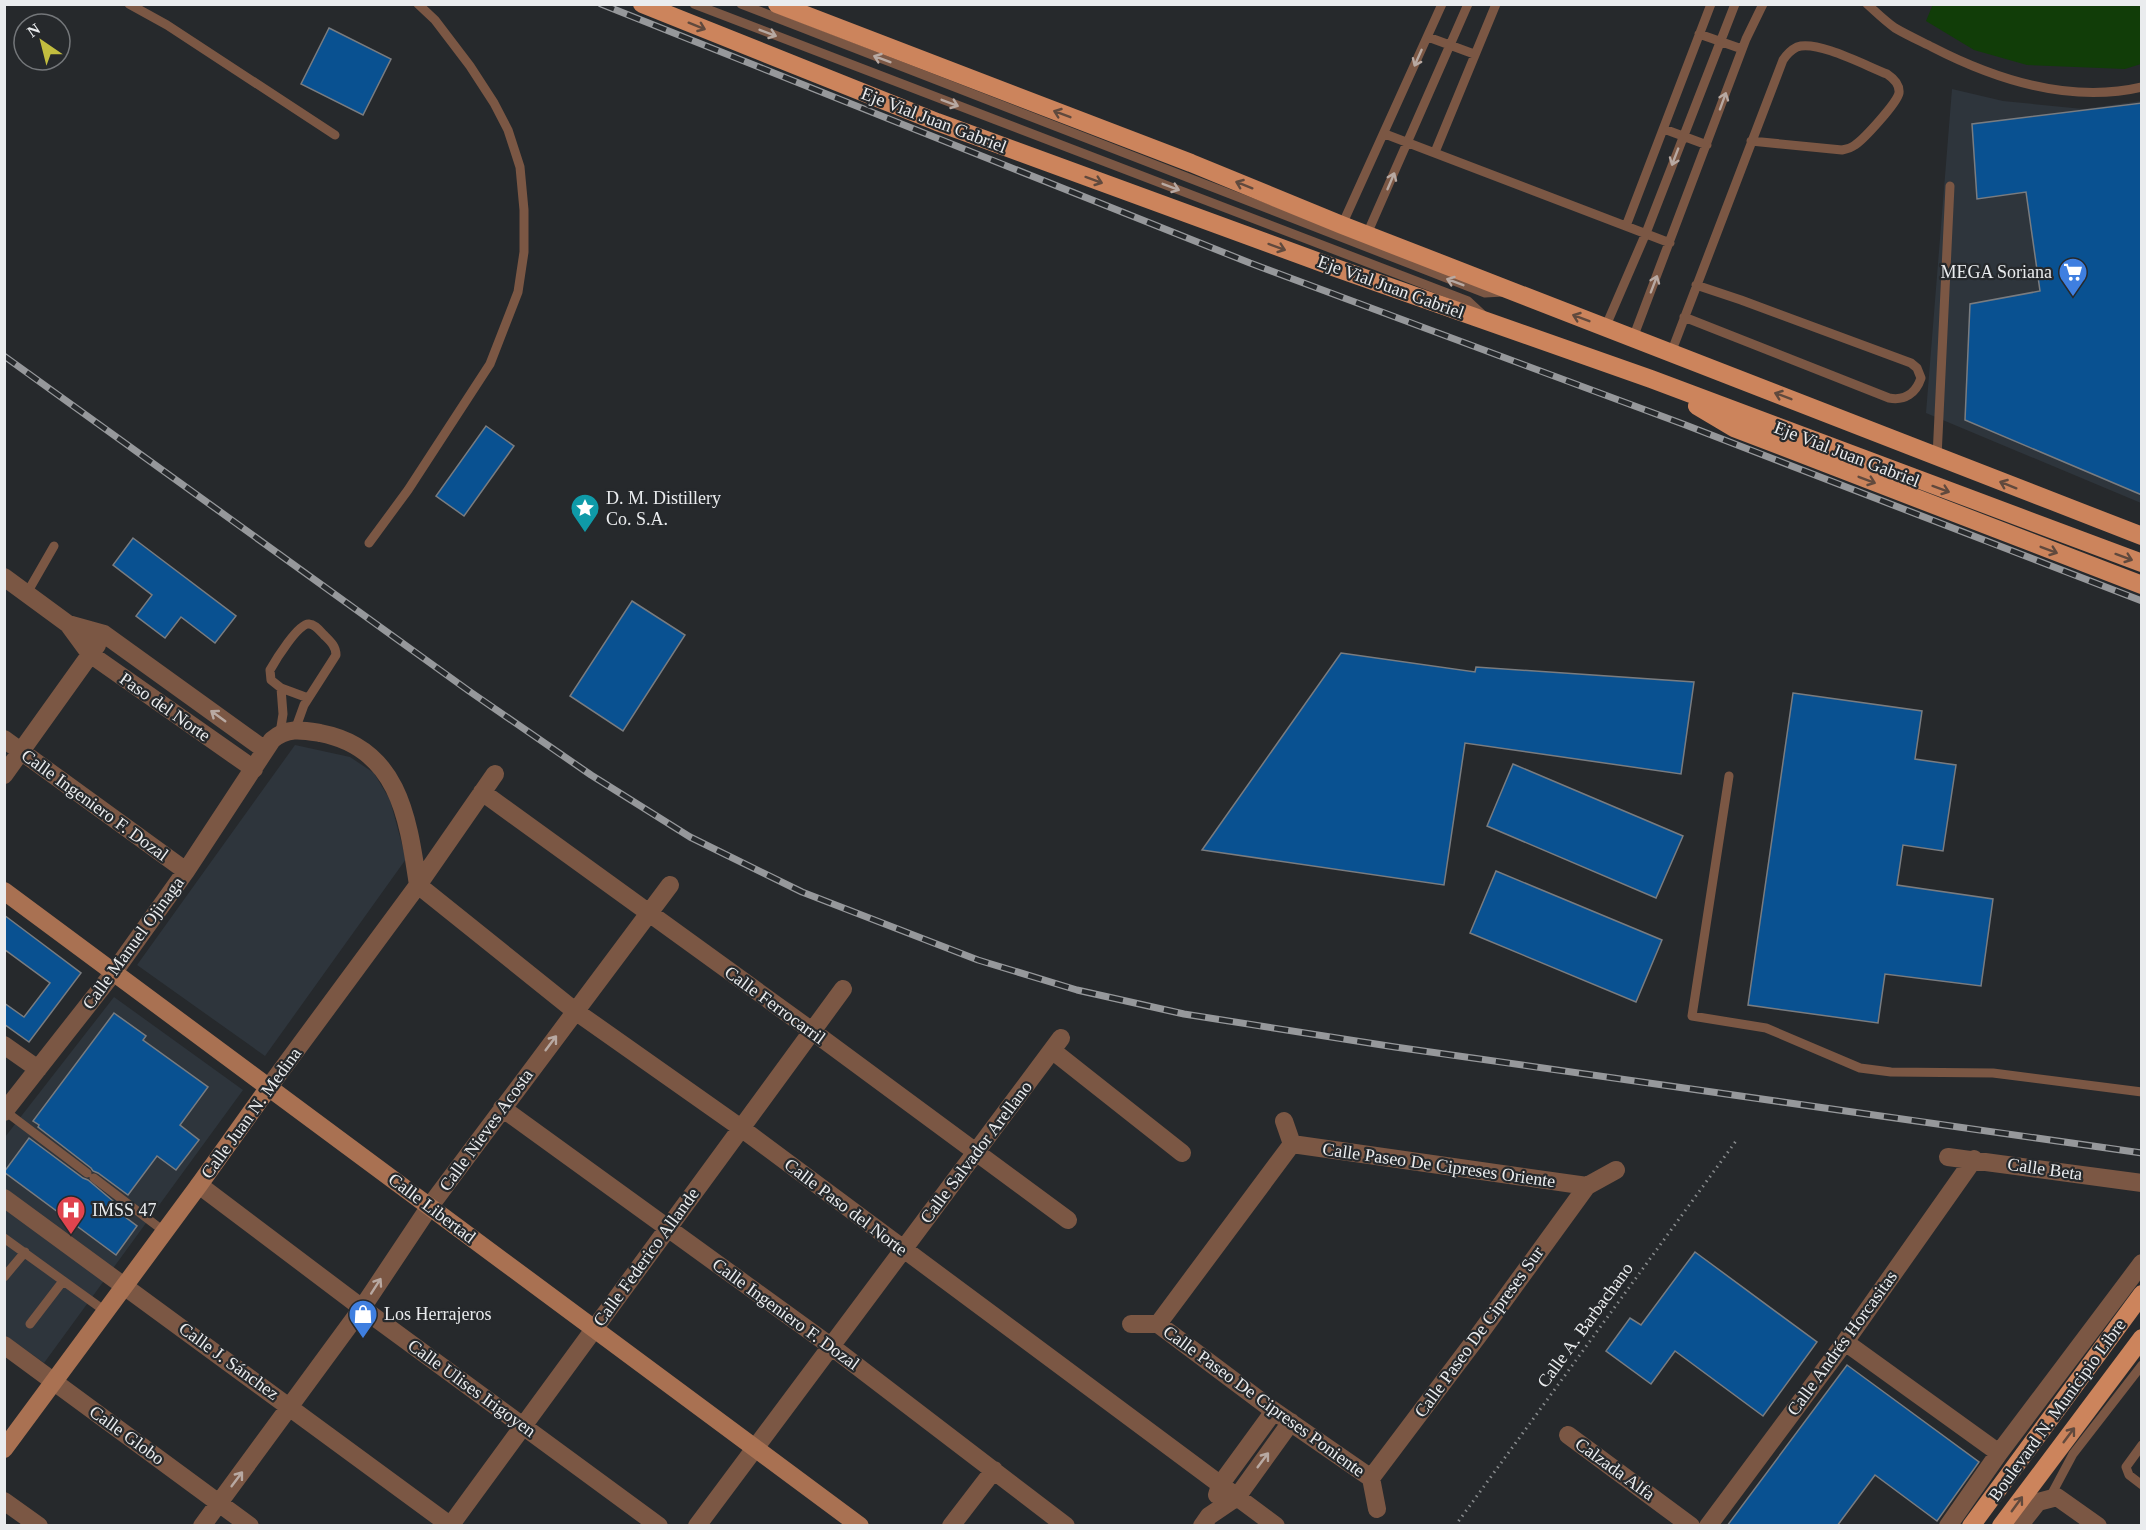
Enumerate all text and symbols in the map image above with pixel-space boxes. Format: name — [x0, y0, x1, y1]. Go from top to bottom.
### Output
north arrow — [12, 12, 72, 72]
text: N — [24, 20, 44, 40]
one-way arrow — [687, 21, 705, 32]
one-way arrow — [758, 28, 777, 39]
one-way arrow — [1412, 49, 1423, 67]
one-way arrow — [873, 53, 892, 64]
street label: Eje Vial Juan Gabriel — [859, 83, 1009, 157]
one-way arrow — [1718, 93, 1729, 111]
one-way arrow — [940, 98, 959, 109]
one-way arrow — [1053, 108, 1072, 119]
one-way arrow — [1669, 147, 1680, 165]
one-way arrow — [1386, 173, 1397, 191]
one-way arrow — [1084, 176, 1103, 187]
one-way arrow — [1235, 179, 1254, 190]
one-way arrow — [1162, 183, 1180, 194]
one-way arrow — [1267, 242, 1286, 253]
street label: Eje Vial Juan Gabriel — [1315, 251, 1467, 323]
supermarket icon: MEGA Soriana — [2057, 256, 2089, 298]
place label: MEGA Soriana — [1941, 262, 2052, 282]
one-way arrow — [1649, 275, 1660, 294]
one-way arrow — [1446, 276, 1465, 287]
one-way arrow — [1573, 312, 1591, 323]
one-way arrow — [1774, 390, 1793, 401]
street label: Eje Vial Juan Gabriel — [1772, 417, 1922, 491]
one-way arrow — [1857, 475, 1876, 486]
one-way arrow — [2000, 479, 2018, 490]
one-way arrow — [1932, 484, 1950, 495]
place label: D. M. Distillery Co. S.A. — [606, 488, 721, 529]
place icon: D. M. Distillery Co. S.A. — [569, 492, 601, 534]
one-way arrow — [2039, 545, 2058, 556]
one-way arrow — [2114, 552, 2133, 563]
street label: Paso del Norte — [116, 668, 214, 746]
one-way arrow — [210, 710, 226, 722]
street label: Calle Ingeniero F. Dozal — [18, 745, 172, 865]
street label: Calle Manuel Ojinaga — [78, 873, 188, 1013]
street label: Calle Ferrocarril — [721, 962, 829, 1048]
one-way arrow — [545, 1036, 558, 1052]
street label: Calle Juan N. Medina — [197, 1044, 305, 1182]
street label: Calle Nieves Acosta — [435, 1065, 537, 1195]
street label: Calle Salvador Arellano — [916, 1077, 1036, 1227]
street label: Calle Paseo De Cipreses Oriente — [1321, 1139, 1557, 1191]
street label: Calle Paso del Norte — [781, 1154, 911, 1260]
street label: Calle Beta — [2006, 1154, 2084, 1184]
street label: Calle Libertad — [385, 1169, 479, 1247]
street label: Calle Federico Allande — [589, 1184, 703, 1330]
hospital icon: IMSS 47 — [55, 1194, 87, 1236]
place label: IMSS 47 — [92, 1200, 157, 1220]
street label: Calle Paseo De Cipreses Sur — [1410, 1243, 1548, 1421]
street label: Calle Ingeniero F. Dozal — [709, 1254, 863, 1374]
street label: Calle A. Barbachano — [1533, 1259, 1637, 1391]
street label: Calle Andrés Horcasitas — [1783, 1267, 1901, 1419]
one-way arrow — [370, 1279, 382, 1295]
shop icon: Los Herrajeros — [347, 1298, 379, 1340]
place label: Los Herrajeros — [384, 1304, 491, 1324]
street label: Boulevard N. Municipio Libre — [1984, 1315, 2130, 1505]
street label: Calle J. Sánchez — [175, 1318, 283, 1404]
street label: Calle Paseo De Cipreses Poniente — [1159, 1321, 1369, 1481]
street label: Calle Ulises Irigoyen — [404, 1335, 540, 1441]
street label: Calle Globo — [86, 1401, 168, 1469]
one-way arrow — [2062, 1427, 2075, 1443]
street label: Calzada Alfa — [1571, 1433, 1659, 1505]
one-way arrow — [1257, 1452, 1270, 1468]
one-way arrow — [231, 1471, 243, 1487]
one-way arrow — [2011, 1496, 2024, 1512]

